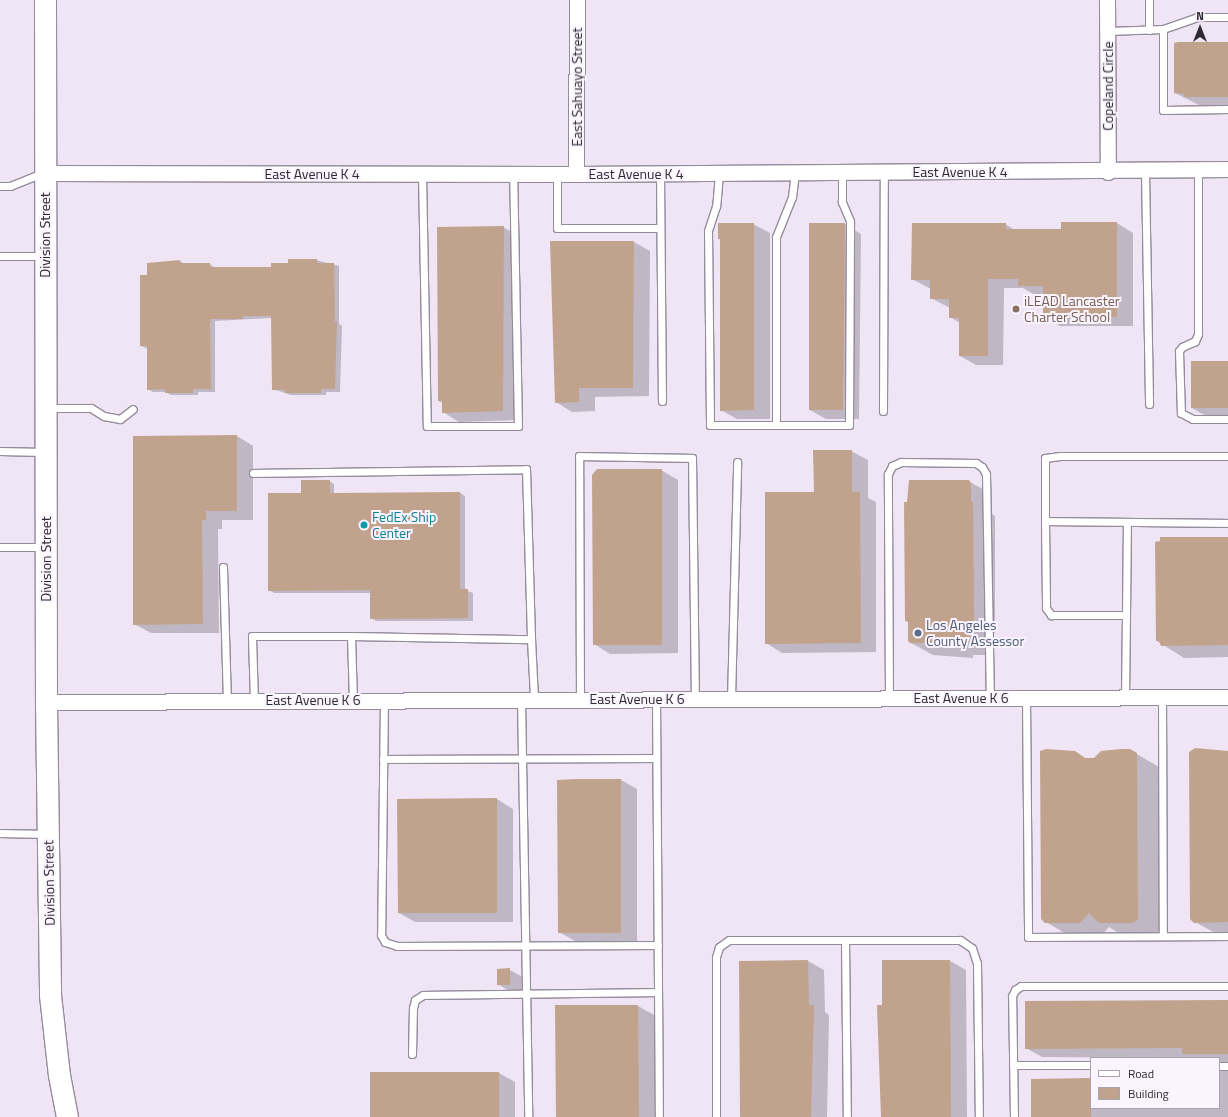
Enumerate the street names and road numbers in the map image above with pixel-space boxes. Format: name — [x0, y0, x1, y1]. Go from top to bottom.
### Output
street label: East Sahuayo Street — [569, 28, 585, 146]
street label: Copeland Circle — [1100, 41, 1116, 131]
street label: East Avenue K 4 — [912, 164, 1008, 180]
street label: East Avenue K 4 — [264, 166, 360, 182]
street label: East Avenue K 4 — [588, 166, 684, 182]
street label: Division Street — [37, 192, 53, 278]
street label: Division Street — [38, 516, 54, 602]
street label: East Avenue K 6 — [913, 690, 1009, 706]
street label: East Avenue K 6 — [589, 691, 685, 707]
street label: East Avenue K 6 — [265, 692, 361, 708]
street label: Division Street — [40, 840, 58, 926]

